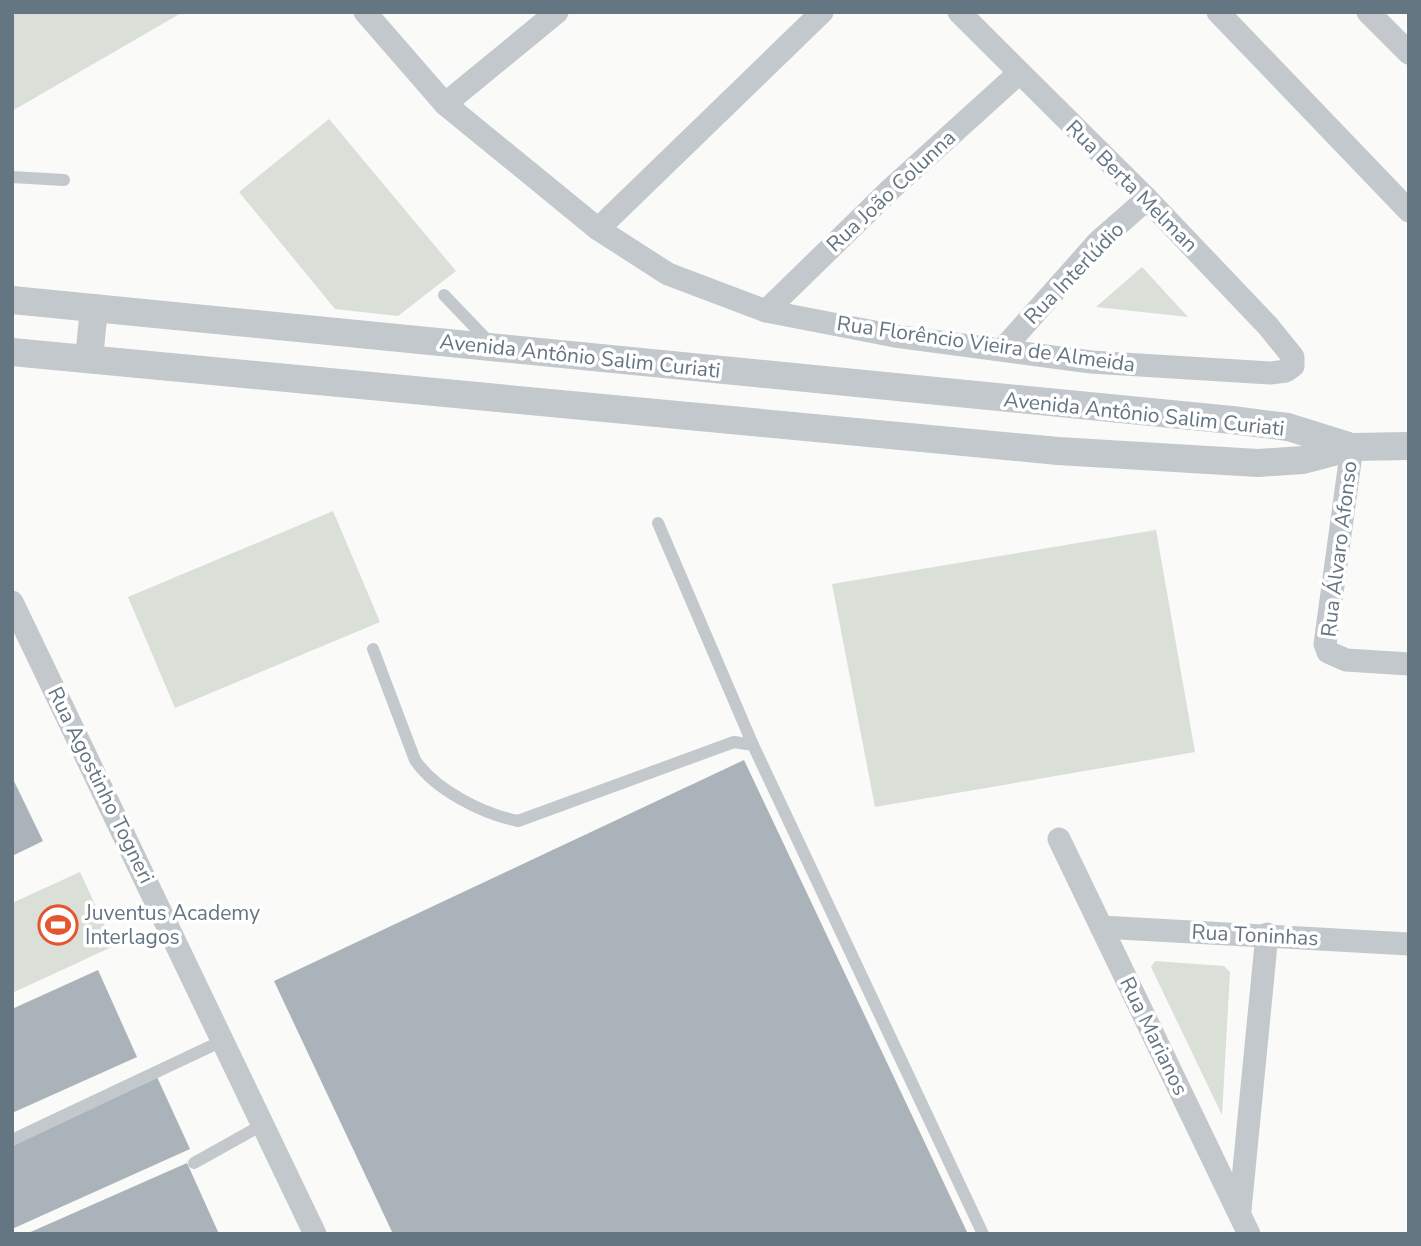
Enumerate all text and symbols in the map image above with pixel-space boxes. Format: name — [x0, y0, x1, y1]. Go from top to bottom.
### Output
street label: Rua Berta Melman — [1060, 114, 1204, 258]
street label: Rua João Colunna — [820, 124, 962, 258]
street label: Rua Interlúdio — [1018, 216, 1130, 330]
street label: Rua Florêncio Vieira de Almeida — [835, 309, 1137, 379]
street label: Avenida Antônio Salim Curiati — [438, 327, 722, 385]
street label: Avenida Antônio Salim Curiati — [1002, 385, 1286, 443]
street label: Rua Álvaro Afonso — [1314, 459, 1364, 639]
street label: Rua Agostinho Togneri — [41, 682, 161, 888]
place label: Juventus Academy Interlagos — [84, 899, 260, 951]
sports icon: Juventus Academy Interlagos — [37, 904, 79, 946]
street label: Rua Toninhas — [1191, 918, 1319, 952]
street label: Rua Marianos — [1113, 972, 1195, 1100]

